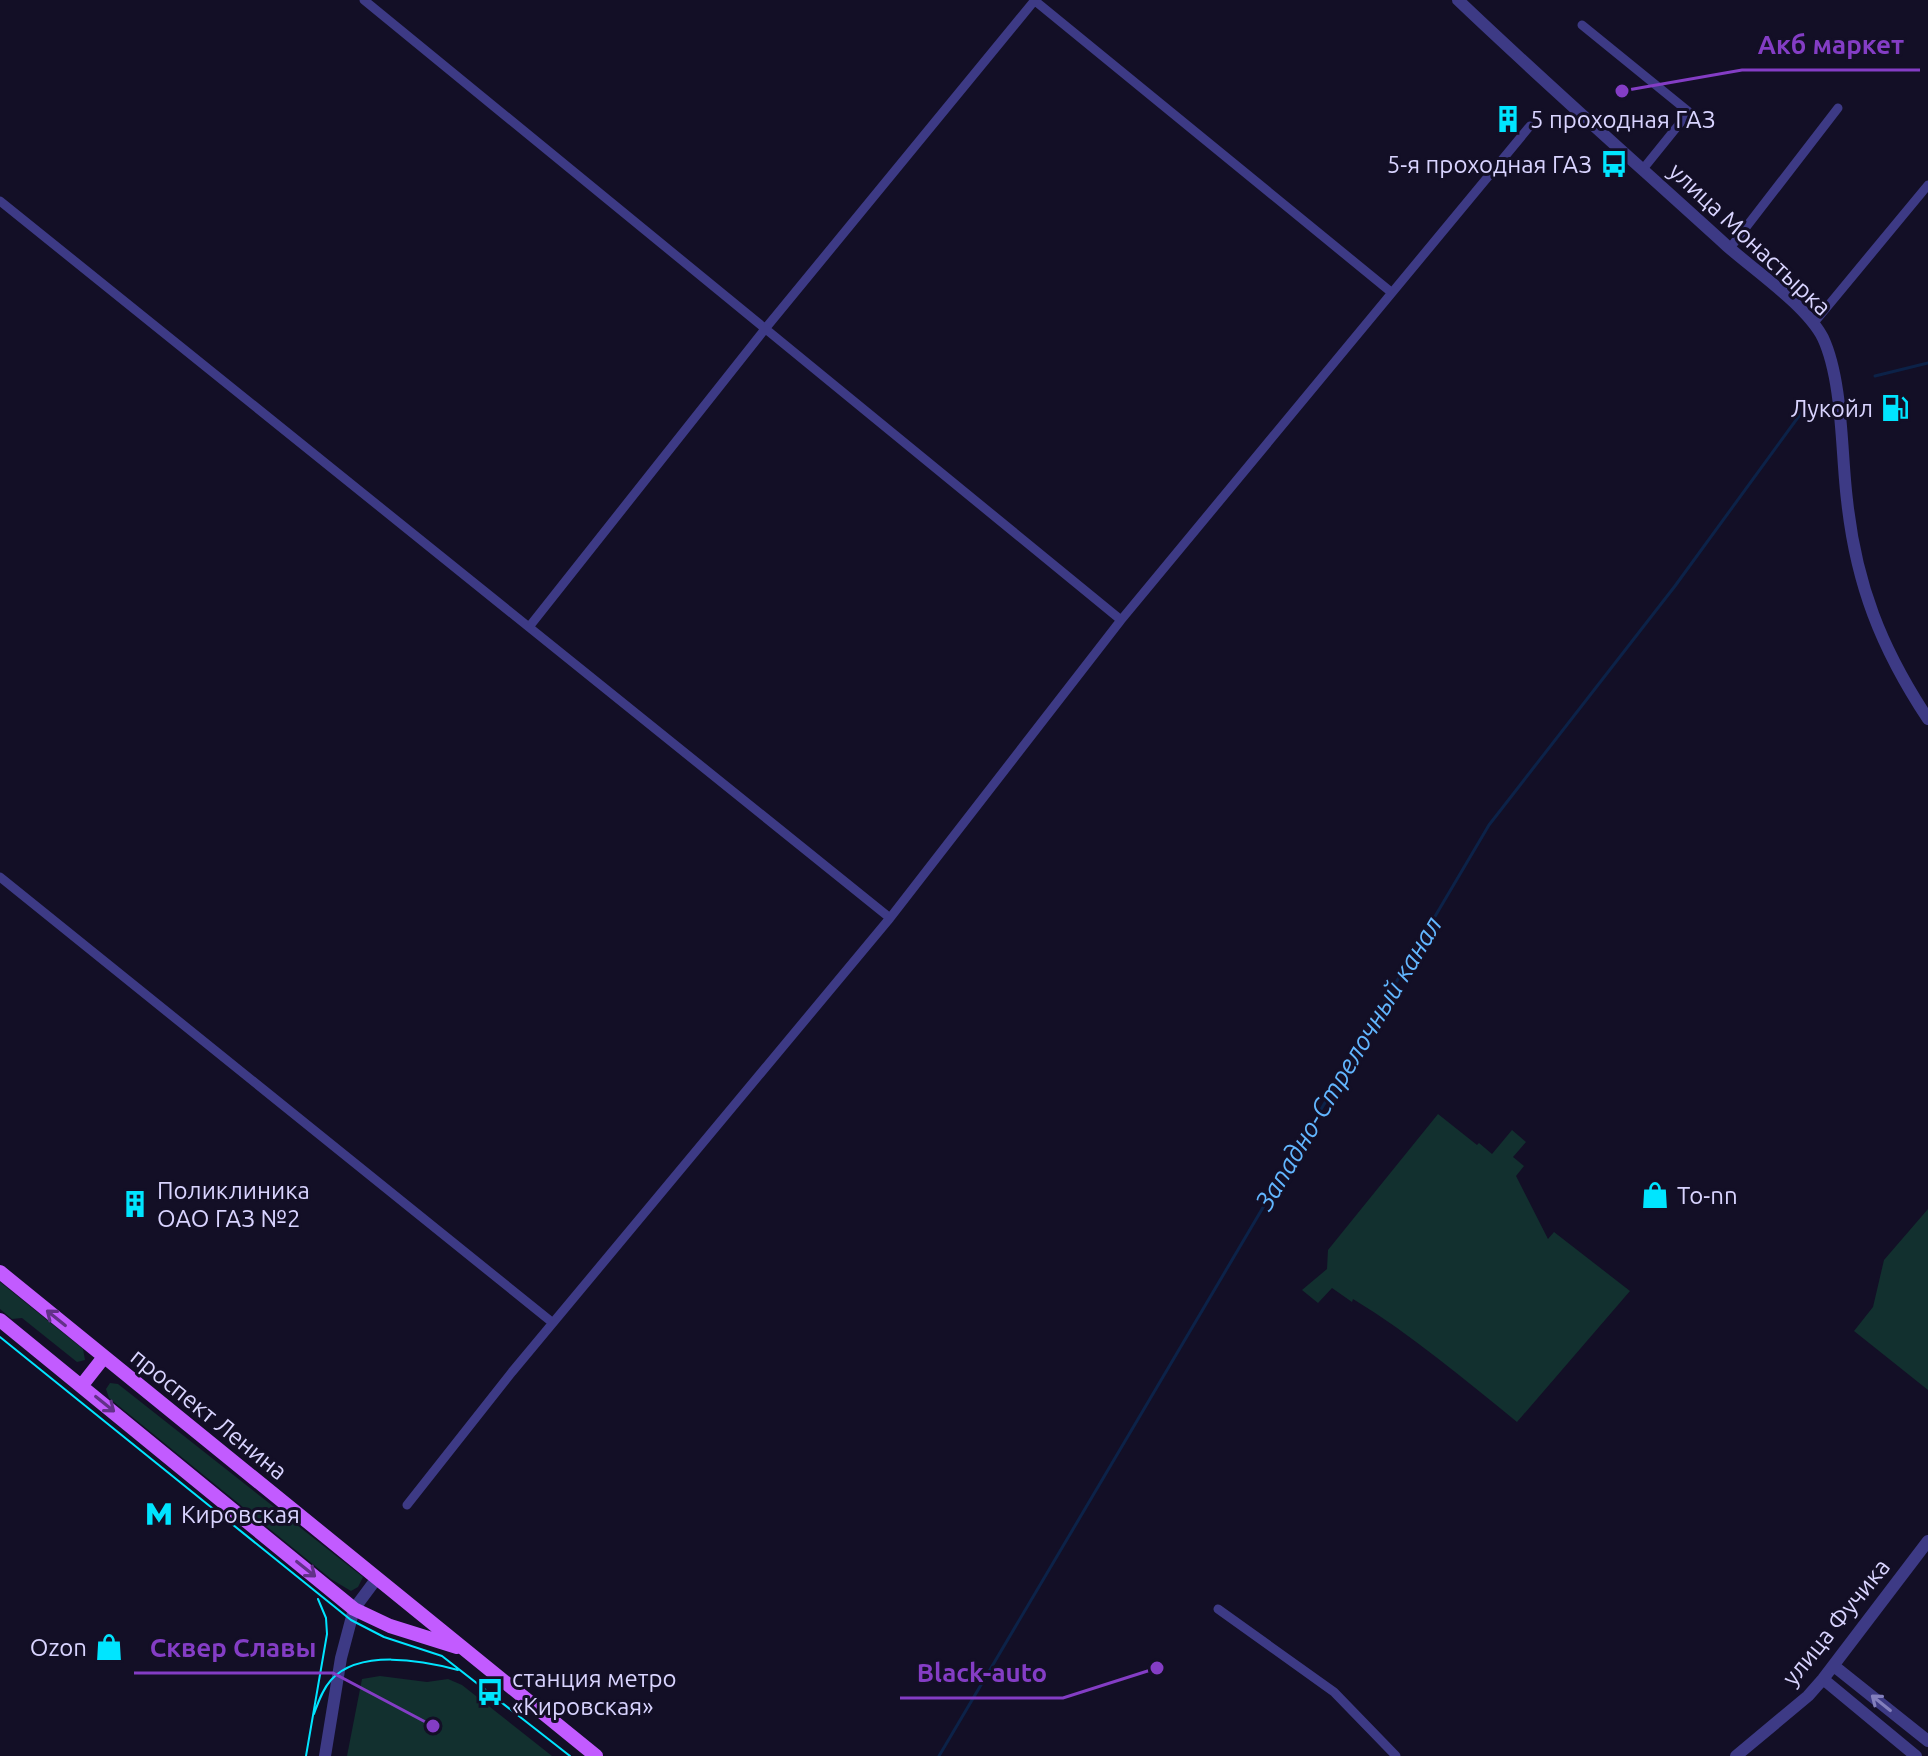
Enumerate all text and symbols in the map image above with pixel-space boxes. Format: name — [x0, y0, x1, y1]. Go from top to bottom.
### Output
callout: Акб маркет — [1742, 20, 1920, 70]
text: Акб маркет — [1758, 30, 1904, 59]
building icon: 5 проходная ГАЗ — [1493, 104, 1523, 134]
place label: 5 проходная ГАЗ — [1530, 106, 1715, 133]
bus stop icon: 5-я проходная ГАЗ — [1599, 149, 1629, 179]
place label: 5-я проходная ГАЗ — [1387, 151, 1592, 178]
street label: улица Монастырка — [1664, 157, 1836, 321]
fuel station icon: Лукойл — [1880, 393, 1910, 423]
place label: Лукойл — [1791, 395, 1873, 422]
water label: Западно-Стрелочный канал — [1248, 911, 1447, 1216]
place label: Поликлиника ОАО ГАЗ №2 — [157, 1177, 310, 1232]
shop icon: To-nn — [1640, 1180, 1670, 1210]
place label: To-nn — [1677, 1182, 1738, 1209]
building icon: Поликлиника ОАО ГАЗ №2 — [120, 1189, 150, 1219]
one-way arrow — [46, 1309, 67, 1326]
street label: проспект Ленина — [125, 1343, 293, 1485]
one-way arrow — [94, 1395, 114, 1413]
metro station icon: Кировская — [144, 1499, 174, 1529]
place label: Кировская — [181, 1501, 300, 1528]
street label: улица Фучика — [1777, 1553, 1895, 1691]
one-way arrow — [295, 1560, 315, 1578]
callout: Сквер Славы — [134, 1623, 333, 1673]
shop icon: Ozon — [94, 1632, 124, 1662]
text: Сквер Славы — [150, 1633, 316, 1662]
place label: Ozon — [30, 1634, 87, 1661]
callout: Black-auto — [900, 1648, 1063, 1698]
text: Black-auto — [917, 1658, 1047, 1687]
place label: станция метро «Кировская» — [512, 1665, 676, 1720]
bus stop icon: станция метро «Кировская» — [475, 1677, 505, 1707]
one-way arrow — [1871, 1695, 1892, 1712]

